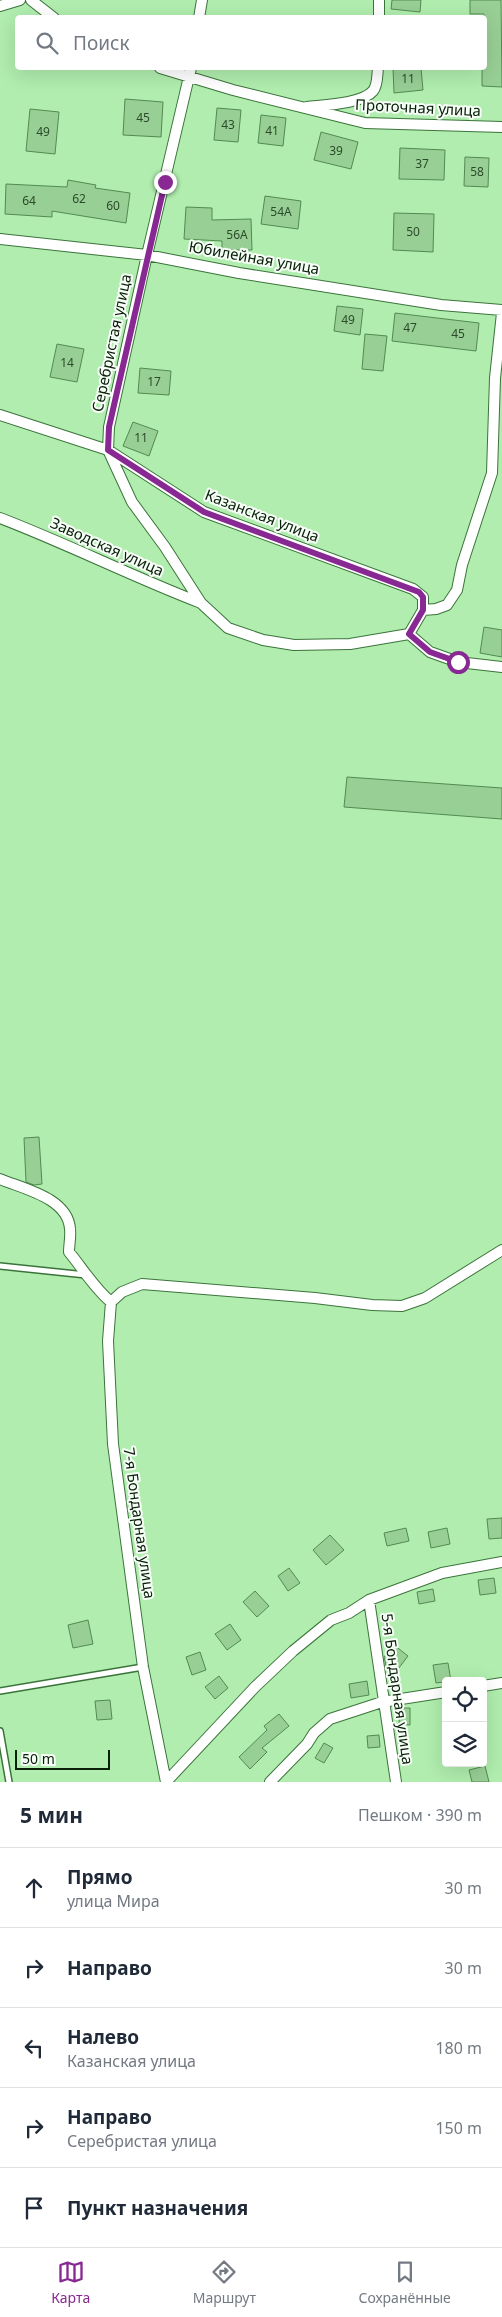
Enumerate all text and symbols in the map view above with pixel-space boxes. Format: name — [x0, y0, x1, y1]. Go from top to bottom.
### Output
search box — [15, 15, 487, 70]
icon: search — [33, 29, 61, 57]
text: Поиск — [73, 30, 129, 56]
house number: 11 — [401, 70, 415, 87]
street label: Проточная улица — [355, 94, 481, 120]
house number: 45 — [136, 109, 150, 126]
house number: 43 — [221, 116, 235, 133]
house number: 41 — [265, 122, 279, 139]
house number: 49 — [36, 123, 50, 140]
house number: 39 — [329, 142, 343, 159]
house number: 37 — [415, 155, 429, 172]
house number: 58 — [470, 163, 484, 180]
route end — [154, 171, 177, 194]
house number: 62 — [72, 190, 86, 207]
house number: 64 — [22, 192, 36, 209]
house number: 60 — [106, 197, 120, 214]
house number: 54А — [270, 203, 292, 220]
house number: 50 — [406, 223, 420, 240]
house number: 56А — [226, 226, 248, 243]
street label: Юбилейная улица — [187, 236, 321, 278]
street label: Серебристая улица — [87, 272, 135, 414]
house number: 49 — [341, 311, 355, 328]
house number: 47 — [403, 319, 417, 336]
house number: 45 — [451, 325, 465, 342]
house number: 14 — [60, 354, 74, 371]
house number: 17 — [147, 373, 161, 390]
house number: 11 — [134, 429, 148, 446]
street label: Казанская улица — [202, 484, 322, 546]
street label: Заводская улица — [48, 512, 167, 580]
route start — [447, 651, 470, 674]
street label: 7-я Бондарная улица — [119, 1446, 161, 1600]
street label: 5-я Бондарная улица — [377, 1612, 419, 1766]
map controls — [442, 1677, 487, 1767]
button: locate — [442, 1677, 487, 1722]
button: layers — [442, 1722, 487, 1767]
scale bar — [15, 1747, 110, 1770]
text: 50 m — [22, 1749, 55, 1768]
text: 5 мин — [20, 1801, 83, 1829]
text: Пешком · 390 m — [358, 1804, 482, 1826]
text: Прямо — [67, 1864, 133, 1890]
icon: ahead — [20, 1874, 48, 1902]
text: 30 m — [445, 1877, 482, 1899]
text: улица Мира — [67, 1890, 160, 1912]
icon: right — [20, 1954, 48, 1982]
text: Направо — [67, 1955, 152, 1981]
text: 30 m — [445, 1957, 482, 1979]
text: Налево — [67, 2024, 139, 2050]
icon: left — [20, 2034, 48, 2062]
text: 180 m — [435, 2037, 482, 2059]
text: Казанская улица — [67, 2050, 196, 2072]
text: Направо — [67, 2104, 152, 2130]
icon: right — [20, 2114, 48, 2142]
text: 150 m — [435, 2117, 482, 2139]
text: Серебристая улица — [67, 2130, 217, 2152]
icon: arrive — [20, 2194, 48, 2222]
text: Пункт назначения — [67, 2195, 248, 2221]
tab: Карта — [51, 2258, 90, 2307]
tab: Маршрут — [193, 2258, 256, 2307]
tab: Сохранённые — [358, 2258, 451, 2307]

